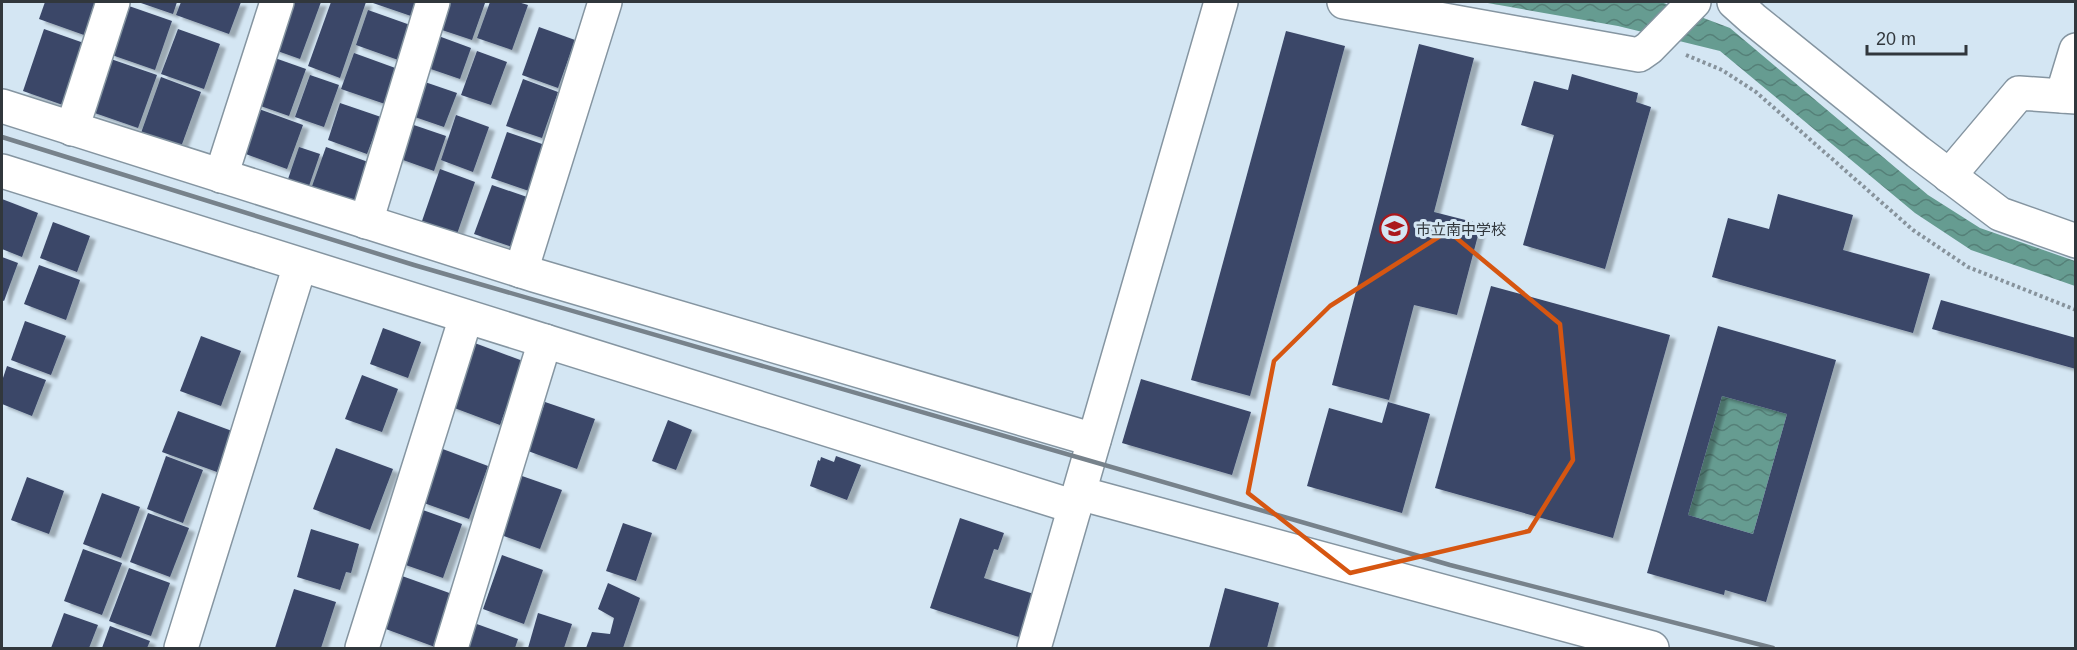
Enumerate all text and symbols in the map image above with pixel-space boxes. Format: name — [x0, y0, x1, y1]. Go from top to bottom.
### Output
scale bar — [1867, 18, 1966, 56]
text: 20 m — [1876, 29, 1916, 49]
school or university icon: 市立南中学校 — [1379, 213, 1411, 245]
place label: 市立南中学校 — [1416, 221, 1506, 238]

